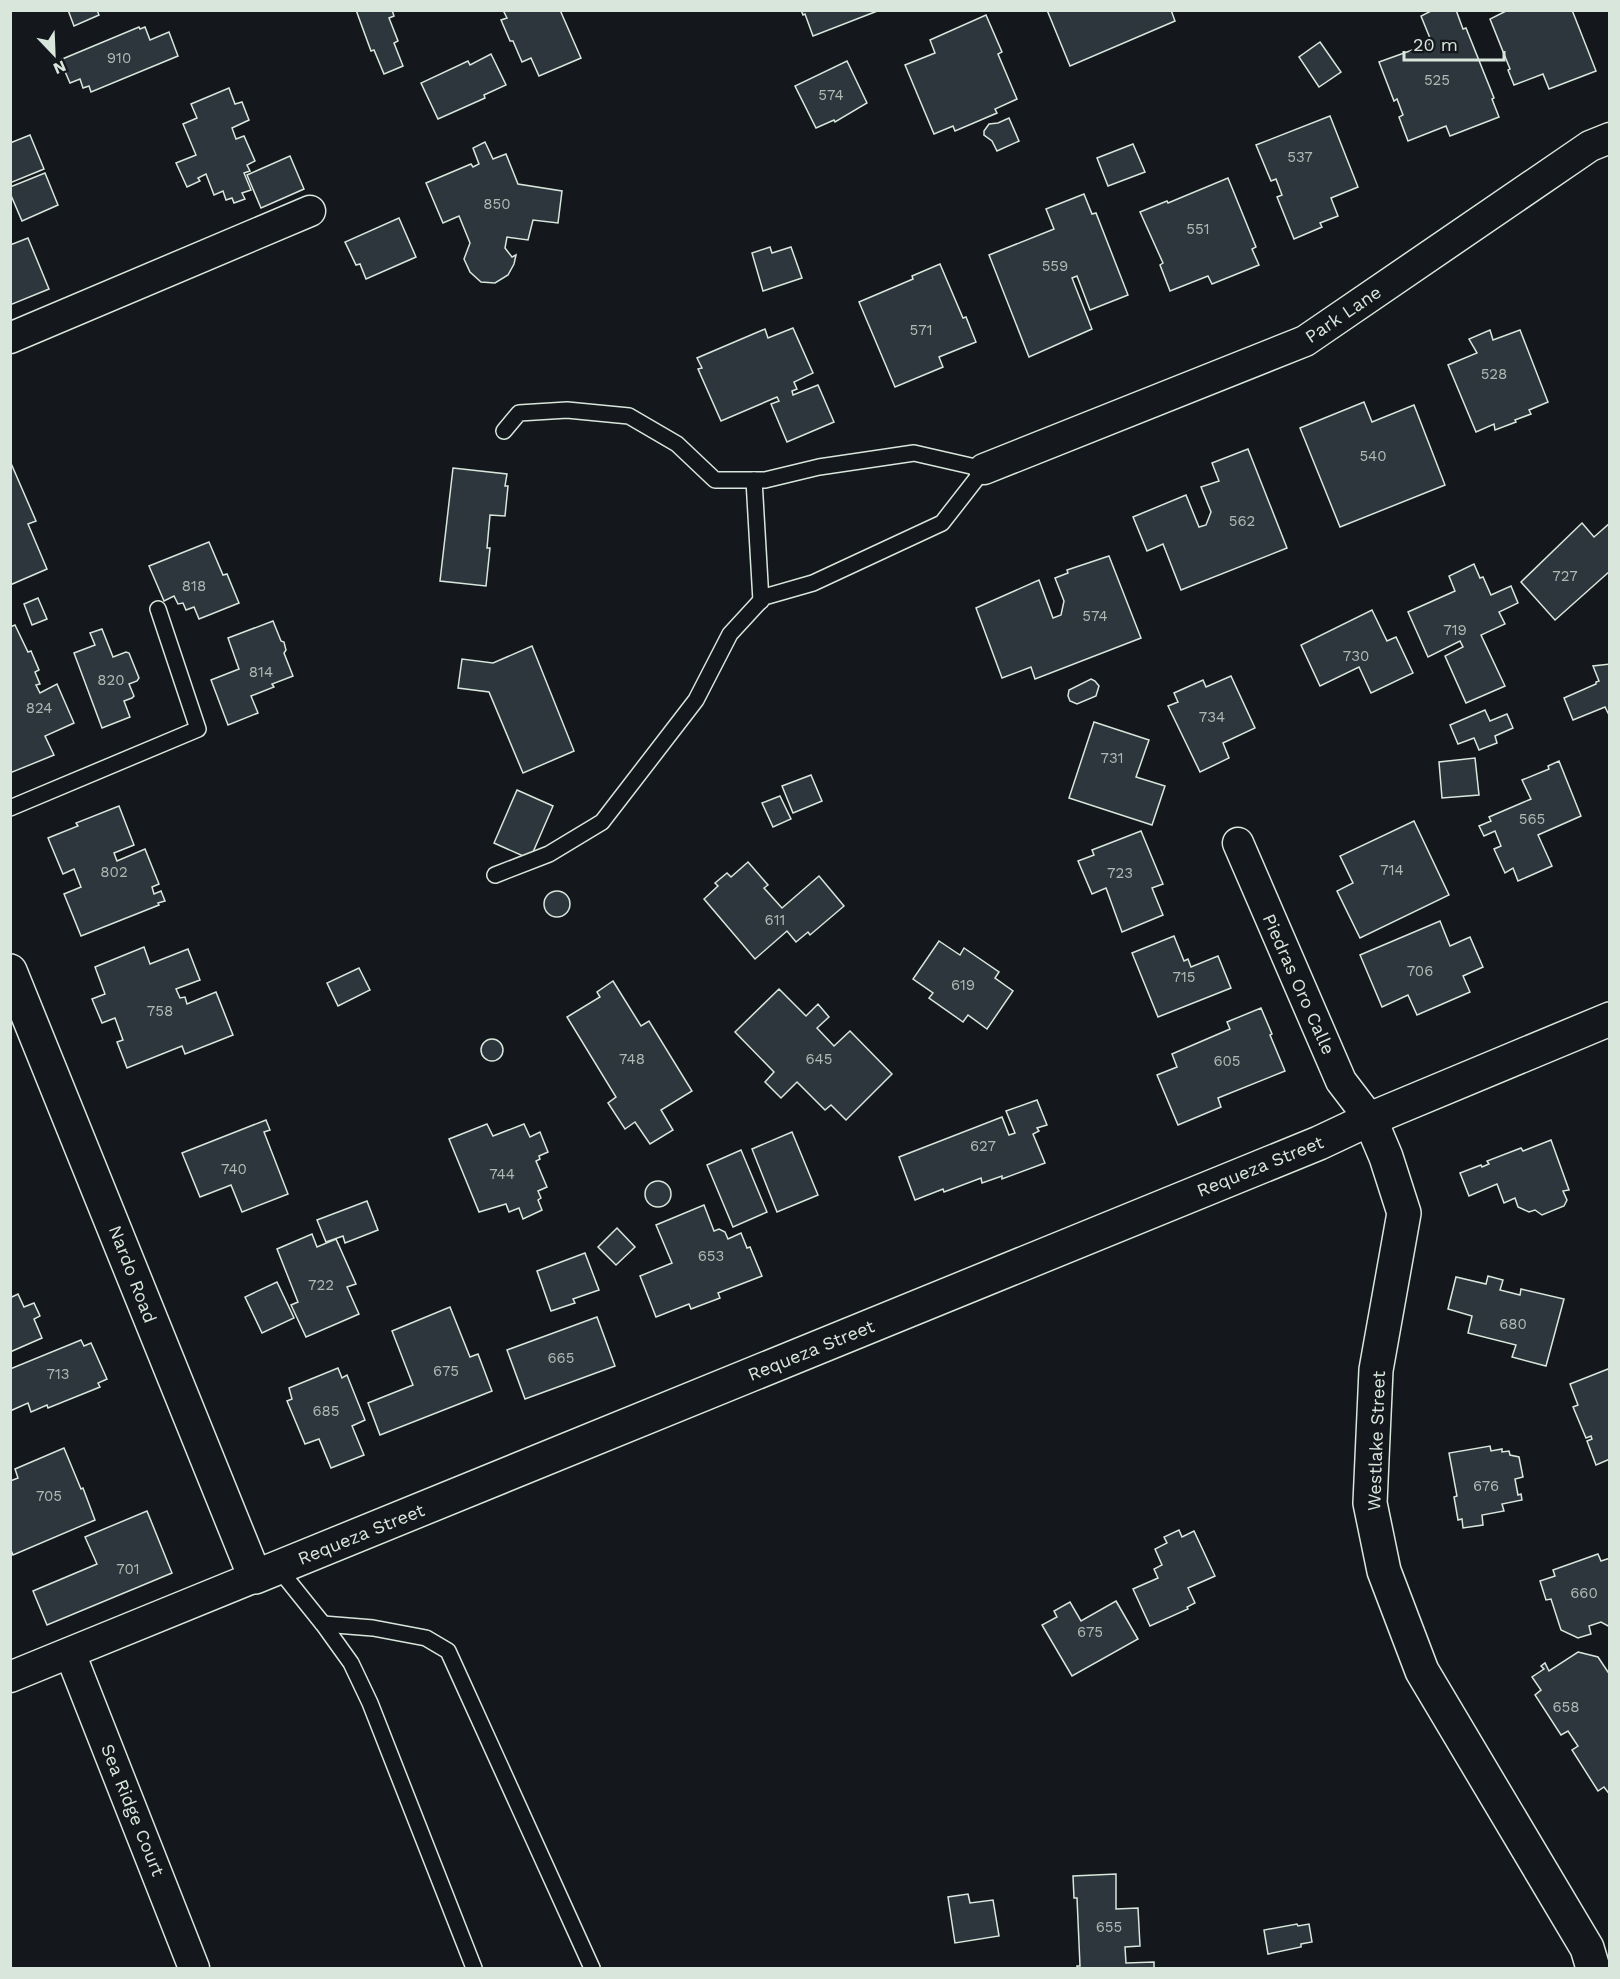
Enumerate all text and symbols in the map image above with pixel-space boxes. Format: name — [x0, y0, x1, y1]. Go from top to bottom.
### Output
north arrow — [24, 24, 84, 84]
scale bar — [1404, 24, 1504, 62]
text: 20 m — [1413, 34, 1458, 55]
house number: 910 — [107, 49, 131, 67]
text: N — [50, 56, 69, 78]
house number: 525 — [1424, 71, 1450, 89]
house number: 574 — [818, 86, 844, 104]
house number: 537 — [1287, 148, 1313, 166]
house number: 850 — [483, 195, 511, 213]
house number: 551 — [1186, 220, 1210, 238]
house number: 559 — [1042, 257, 1068, 275]
street label: Park Lane — [1301, 281, 1385, 347]
house number: 571 — [910, 321, 933, 339]
house number: 528 — [1481, 365, 1507, 383]
house number: 540 — [1359, 447, 1387, 465]
house number: 562 — [1229, 512, 1255, 530]
house number: 727 — [1552, 567, 1578, 585]
house number: 818 — [182, 577, 206, 595]
house number: 574 — [1082, 607, 1108, 625]
house number: 719 — [1443, 621, 1467, 639]
house number: 730 — [1343, 647, 1369, 665]
house number: 814 — [249, 663, 273, 681]
house number: 820 — [97, 671, 125, 689]
house number: 824 — [26, 699, 52, 717]
house number: 734 — [1199, 708, 1225, 726]
house number: 731 — [1100, 749, 1124, 767]
house number: 565 — [1519, 810, 1545, 828]
house number: 714 — [1380, 861, 1404, 879]
house number: 802 — [100, 863, 128, 881]
house number: 723 — [1107, 864, 1133, 882]
street label: Piedras Oro Calle — [1259, 910, 1339, 1058]
house number: 611 — [765, 911, 785, 929]
house number: 706 — [1407, 962, 1433, 980]
house number: 715 — [1173, 968, 1196, 986]
house number: 619 — [951, 976, 975, 994]
house number: 758 — [147, 1002, 173, 1020]
house number: 748 — [619, 1050, 645, 1068]
house number: 645 — [805, 1050, 833, 1068]
house number: 605 — [1213, 1052, 1241, 1070]
street label: Requeza Street — [1194, 1131, 1327, 1201]
house number: 627 — [970, 1137, 996, 1155]
house number: 740 — [221, 1160, 247, 1178]
house number: 744 — [489, 1165, 515, 1183]
street label: Nardo Road — [105, 1222, 161, 1326]
house number: 653 — [698, 1247, 724, 1265]
house number: 722 — [308, 1276, 334, 1294]
street label: Requeza Street — [745, 1315, 878, 1385]
house number: 680 — [1499, 1315, 1527, 1333]
house number: 665 — [548, 1349, 574, 1367]
house number: 675 — [433, 1362, 459, 1380]
house number: 713 — [46, 1365, 70, 1383]
street label: Westlake Street — [1363, 1370, 1389, 1512]
house number: 685 — [312, 1402, 340, 1420]
house number: 676 — [1473, 1477, 1499, 1495]
house number: 705 — [36, 1487, 62, 1505]
street label: Requeza Street — [295, 1499, 428, 1569]
house number: 701 — [116, 1560, 140, 1578]
house number: 660 — [1570, 1584, 1598, 1602]
house number: 675 — [1077, 1623, 1103, 1641]
house number: 658 — [1552, 1698, 1580, 1716]
street label: Sea Ridge Court — [97, 1741, 169, 1879]
house number: 655 — [1096, 1918, 1122, 1936]

